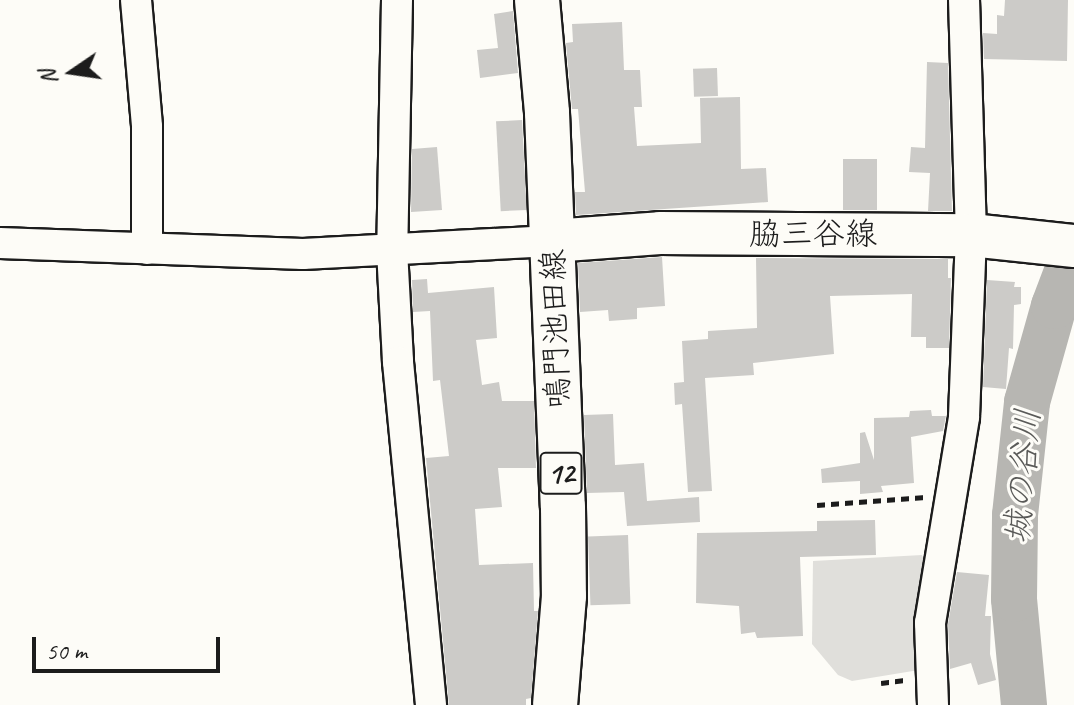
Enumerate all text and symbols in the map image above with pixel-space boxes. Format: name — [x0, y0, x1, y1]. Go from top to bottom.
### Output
north arrow — [32, 32, 112, 112]
text: N — [33, 68, 64, 87]
street label: 脇三谷線 — [749, 215, 877, 253]
street label: 鳴門池田線 — [534, 248, 578, 410]
water label: 城の谷川 — [996, 406, 1048, 546]
road number: 12 — [539, 447, 583, 499]
scale bar — [36, 621, 224, 671]
text: 50 m — [46, 636, 87, 666]

